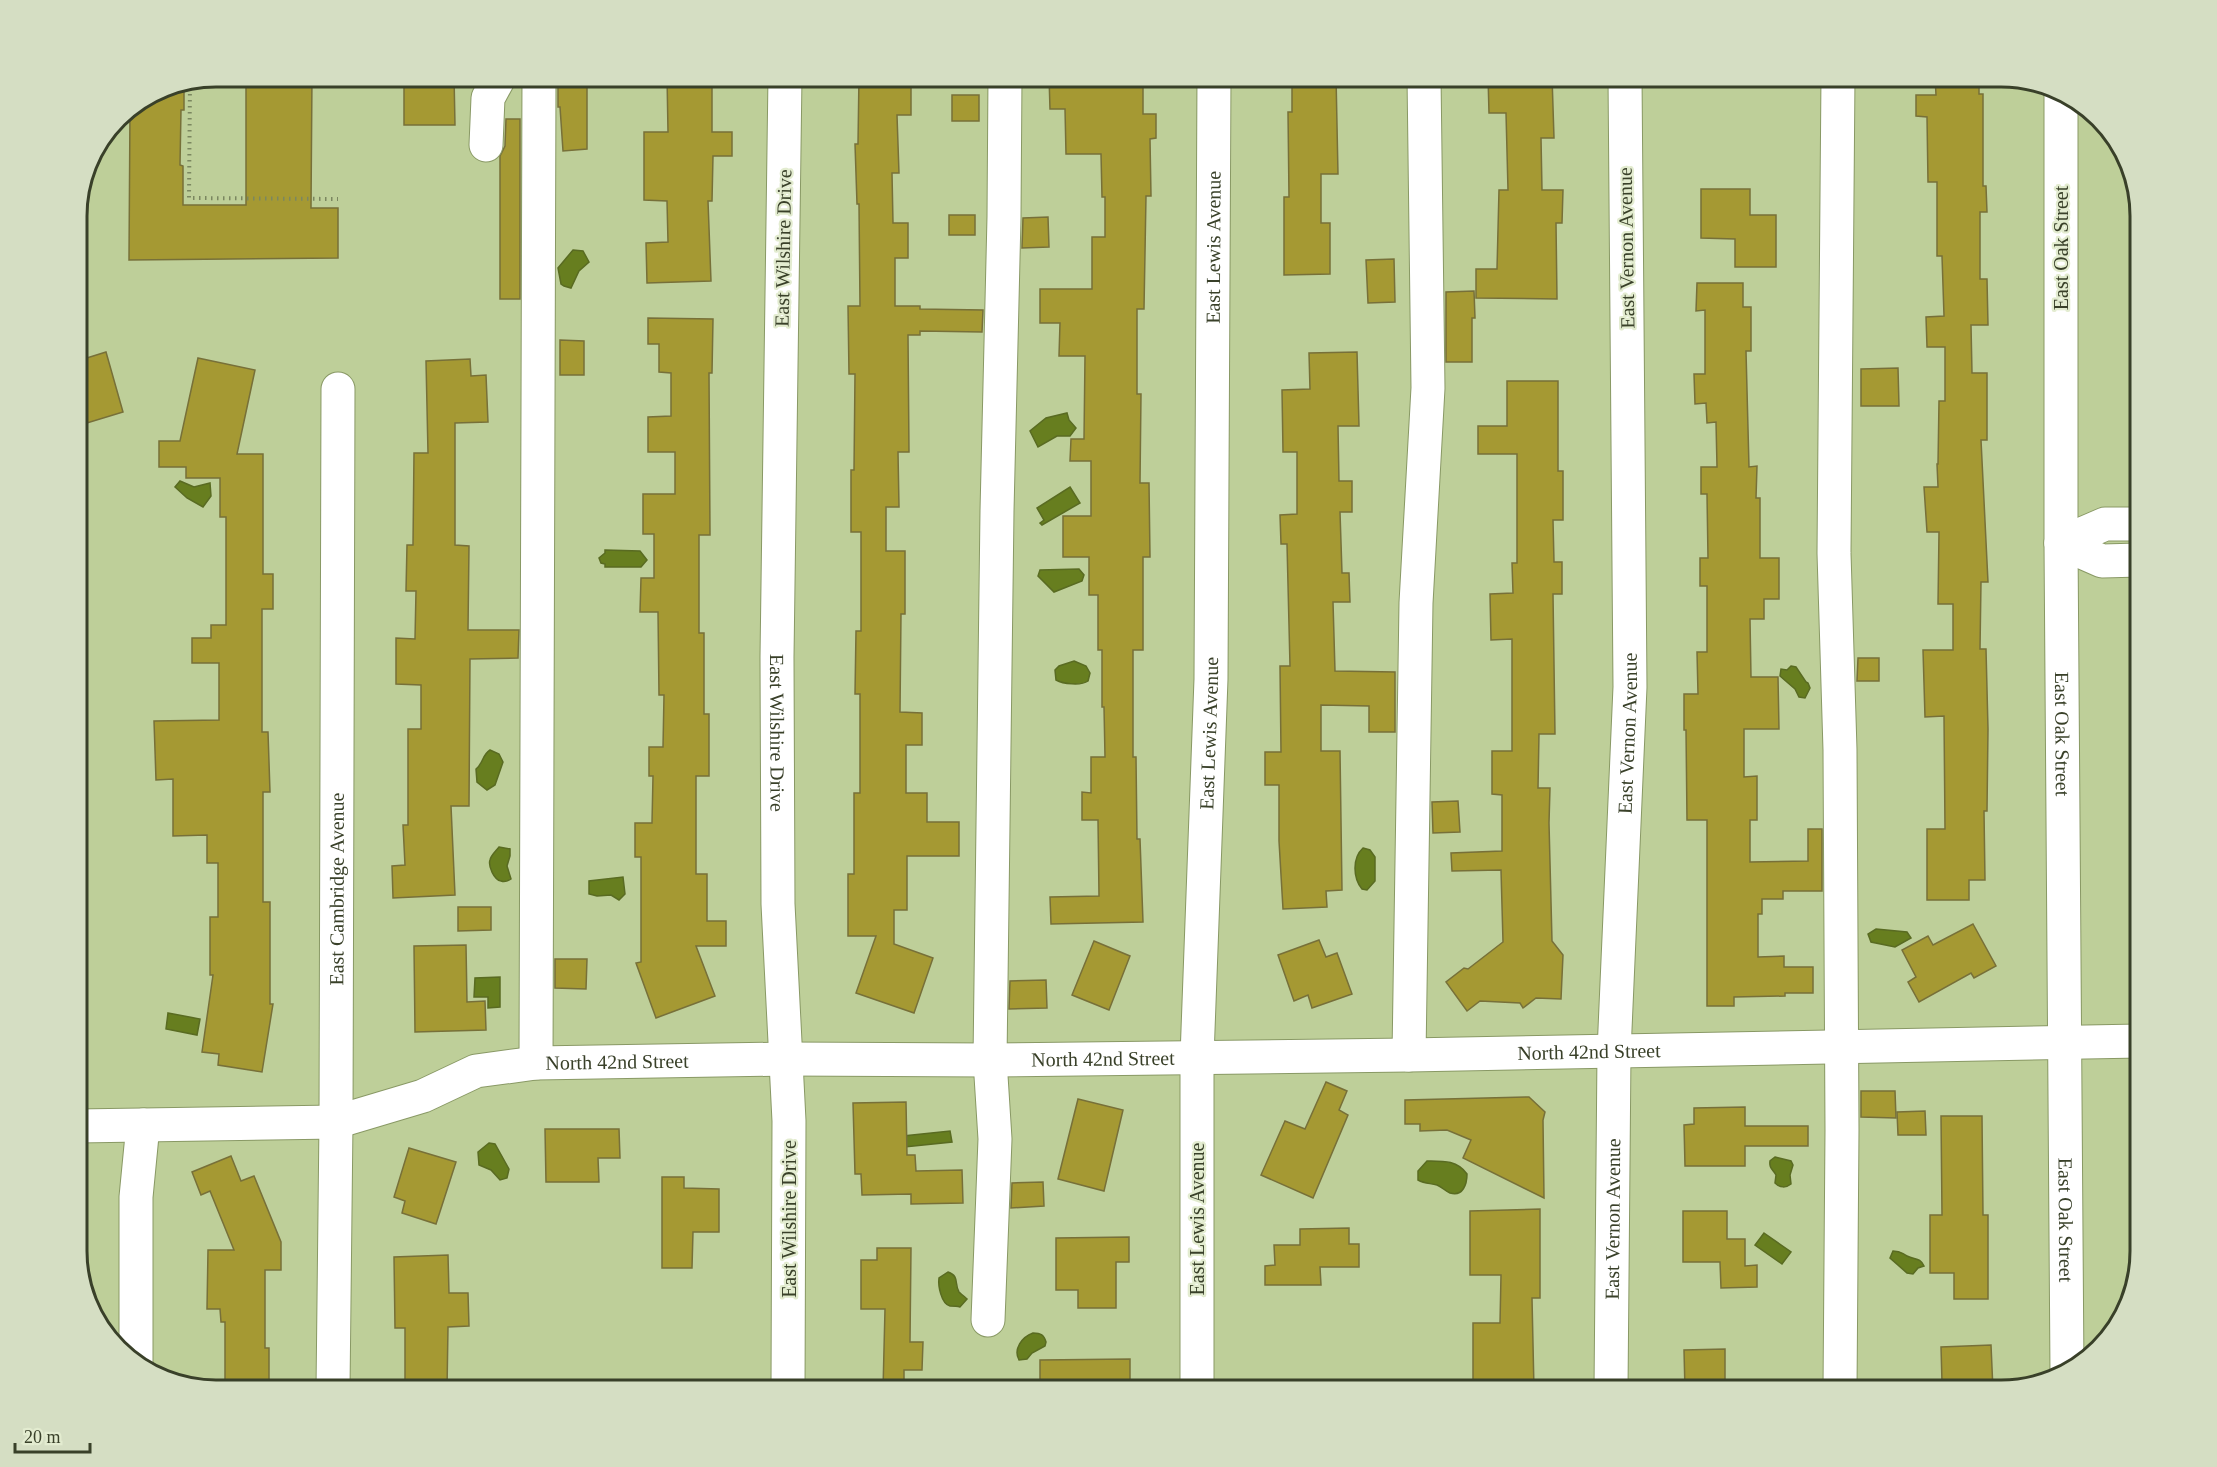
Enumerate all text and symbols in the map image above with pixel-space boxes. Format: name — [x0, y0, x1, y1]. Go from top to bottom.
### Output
street label: East Vernon Avenue — [1614, 167, 1638, 329]
street label: East Wilshire Drive — [771, 169, 795, 327]
street label: East Lewis Avenue — [1202, 171, 1225, 324]
street label: East Oak Street — [2050, 185, 2072, 310]
street label: East Vernon Avenue — [1613, 652, 1641, 815]
street label: East Wilshire Drive — [766, 654, 789, 812]
street label: East Lewis Avenue — [1195, 657, 1222, 810]
street label: East Oak Street — [2051, 672, 2074, 797]
street label: East Cambridge Avenue — [325, 792, 349, 986]
street label: North 42nd Street — [1517, 1039, 1661, 1064]
street label: North 42nd Street — [1031, 1047, 1175, 1071]
street label: North 42nd Street — [545, 1050, 689, 1074]
street label: East Vernon Avenue — [1601, 1138, 1624, 1300]
street label: East Wilshire Drive — [778, 1140, 800, 1298]
street label: East Lewis Avenue — [1186, 1142, 1208, 1295]
street label: East Oak Street — [2054, 1158, 2077, 1283]
scale bar — [15, 1416, 90, 1454]
text: 20 m — [24, 1427, 61, 1447]

